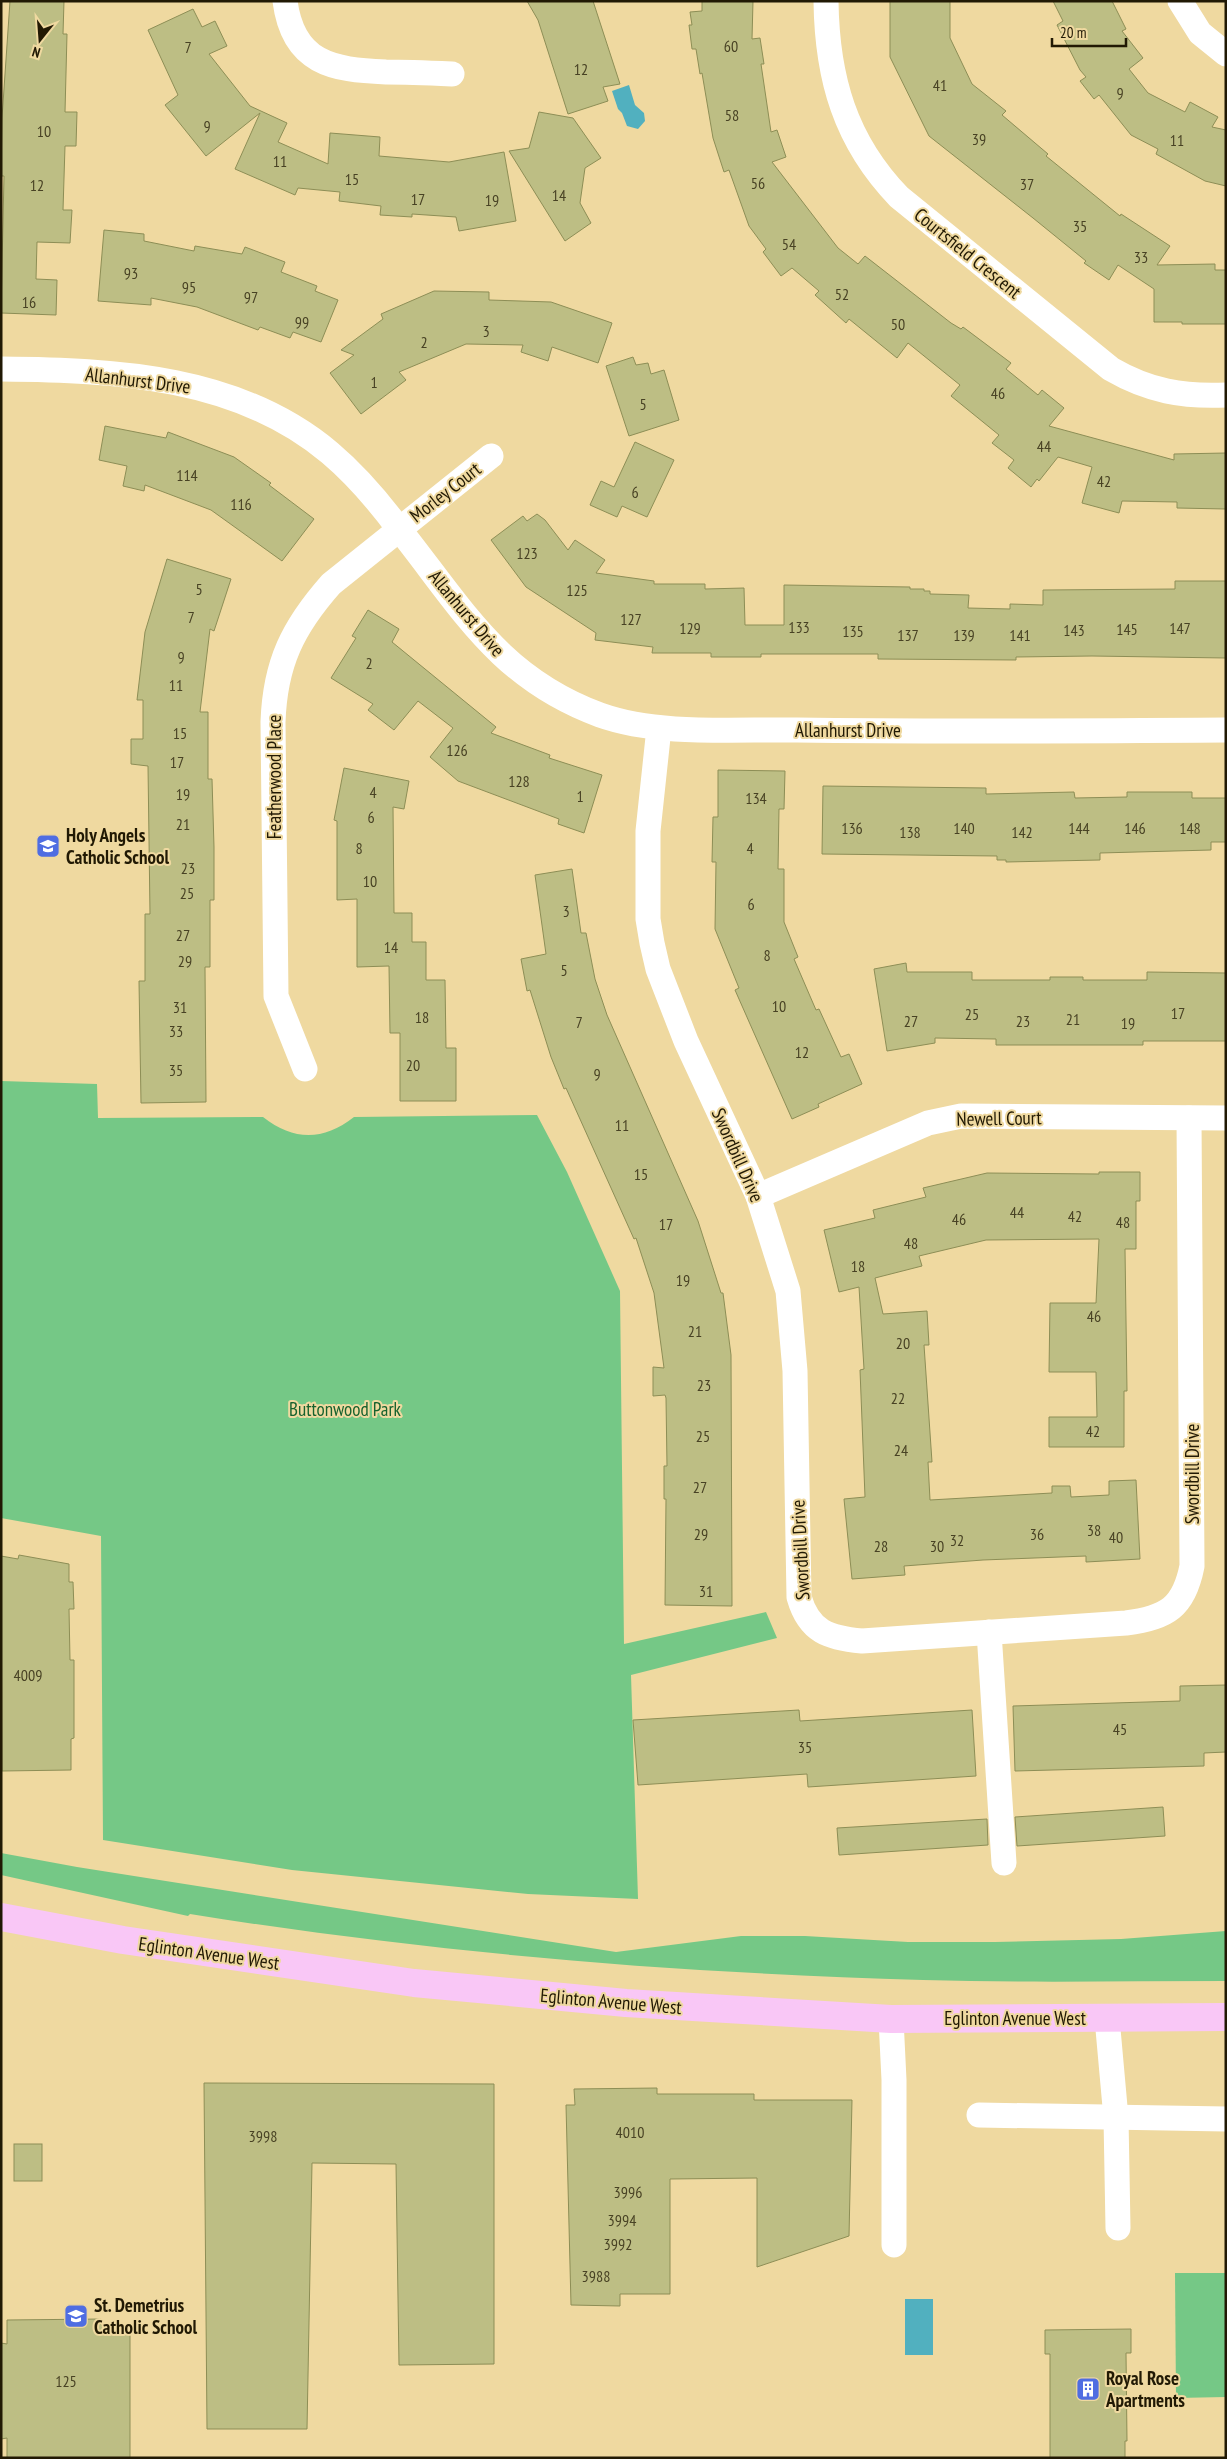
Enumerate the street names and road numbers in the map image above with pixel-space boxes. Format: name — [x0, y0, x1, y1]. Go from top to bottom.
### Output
street label: Courtsfield Crescent — [910, 203, 1027, 304]
street label: Allanhurst Drive — [84, 362, 192, 398]
street label: Morley Court — [405, 456, 486, 527]
street label: Allanhurst Drive — [424, 565, 510, 661]
street label: Featherwood Place — [262, 715, 286, 839]
street label: Allanhurst Drive — [795, 718, 901, 742]
street label: Swordbill Drive — [707, 1104, 769, 1206]
street label: Newell Court — [956, 1105, 1043, 1131]
street label: Swordbill Drive — [1180, 1424, 1204, 1524]
street label: Swordbill Drive — [785, 1499, 815, 1601]
street label: Eglinton Avenue West — [137, 1931, 282, 1975]
street label: Eglinton Avenue West — [539, 1983, 683, 2019]
street label: Eglinton Avenue West — [944, 2006, 1087, 2030]

